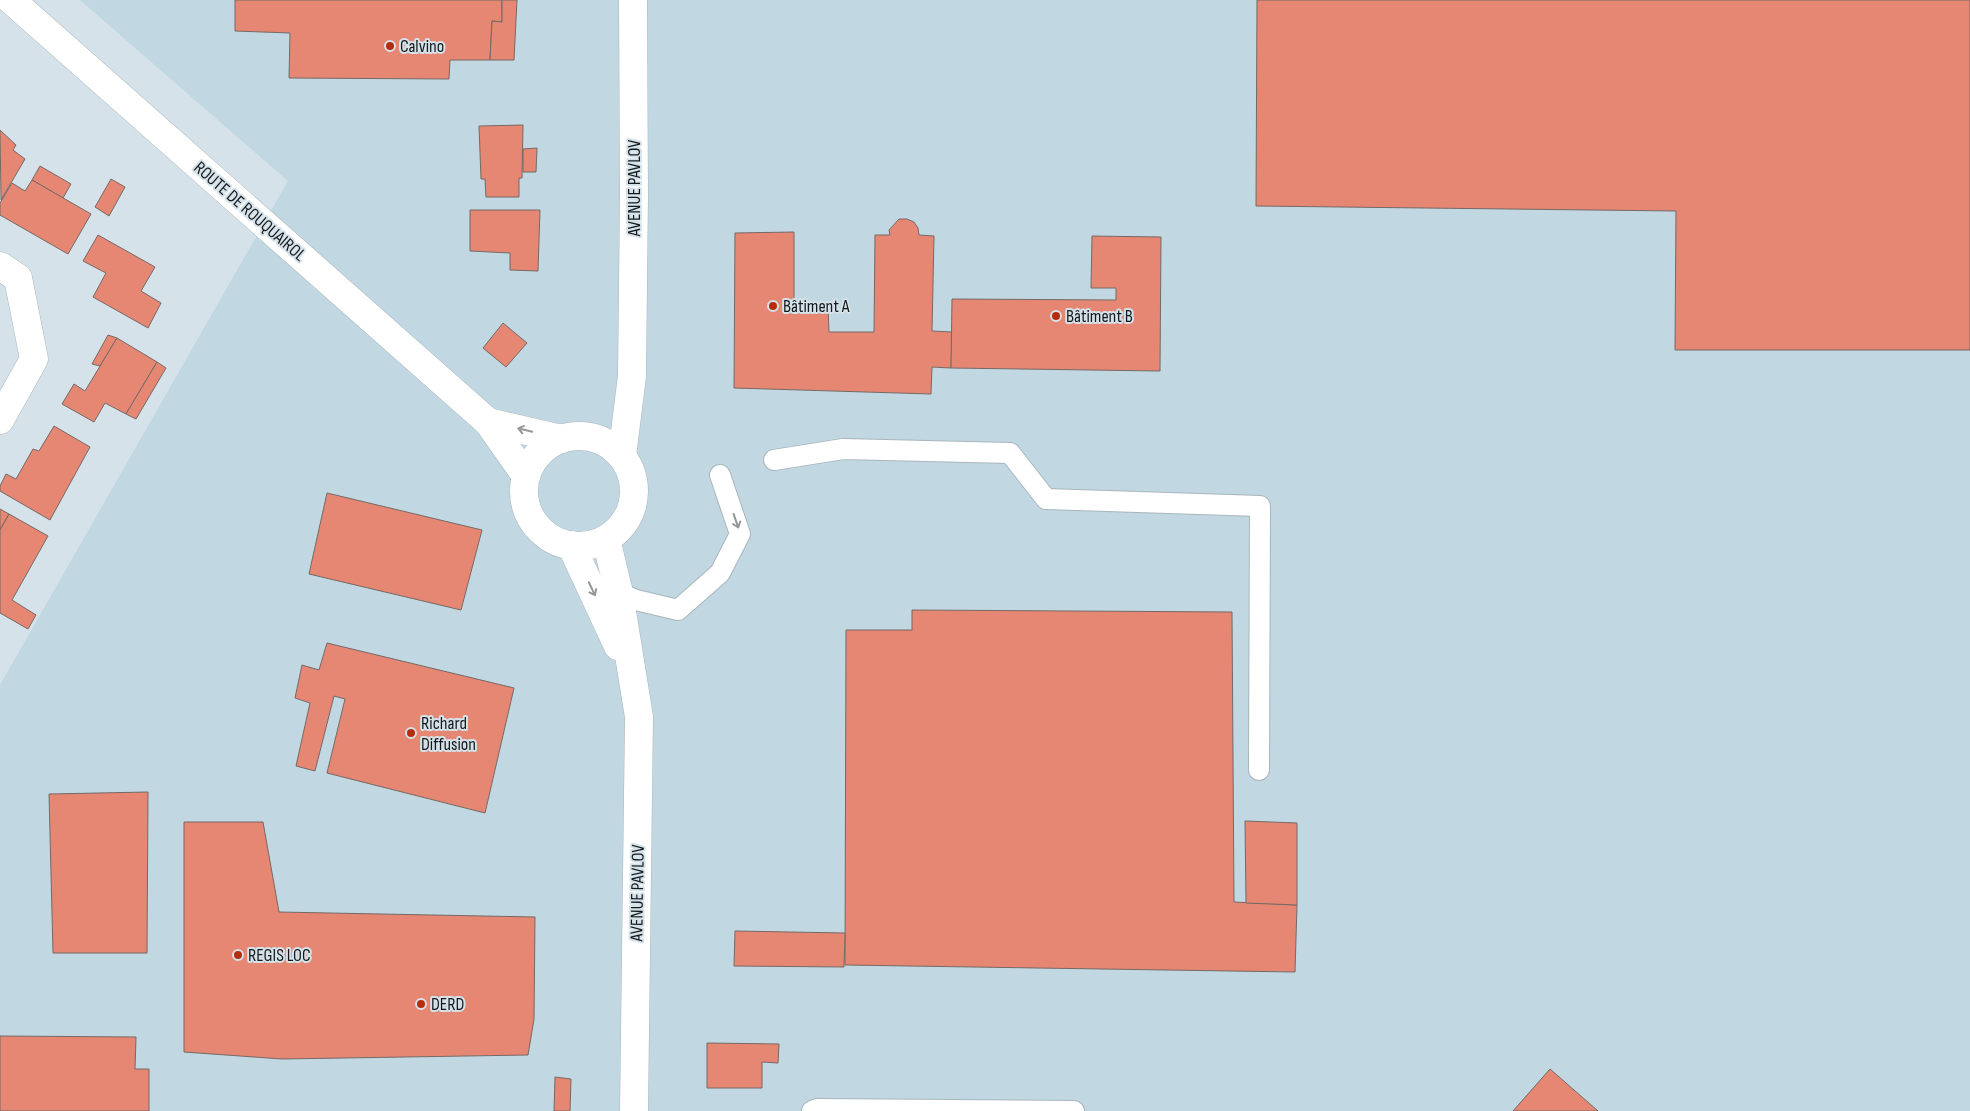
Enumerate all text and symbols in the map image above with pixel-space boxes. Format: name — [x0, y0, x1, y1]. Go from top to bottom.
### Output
place label: Calvino — [400, 36, 444, 57]
marker: Calvino — [384, 40, 396, 52]
street label: AVENUE PAVLOV — [624, 140, 645, 237]
street label: ROUTE DE ROUQUAIROL — [189, 157, 310, 266]
place label: Bâtiment A — [783, 296, 850, 317]
marker: Bâtiment A — [767, 300, 779, 312]
place label: Bâtiment B — [1066, 306, 1133, 327]
marker: Bâtiment B — [1050, 310, 1062, 322]
one-way arrow — [517, 425, 533, 434]
one-way arrow — [731, 513, 741, 529]
one-way arrow — [587, 581, 597, 596]
place label: Richard Diffusion — [421, 713, 476, 755]
marker: Richard Diffusion — [405, 727, 417, 739]
street label: AVENUE PAVLOV — [626, 844, 649, 943]
place label: REGIS LOC — [248, 945, 311, 966]
marker: REGIS LOC — [232, 949, 244, 961]
place label: DERD — [431, 994, 464, 1015]
marker: DERD — [415, 998, 427, 1010]

